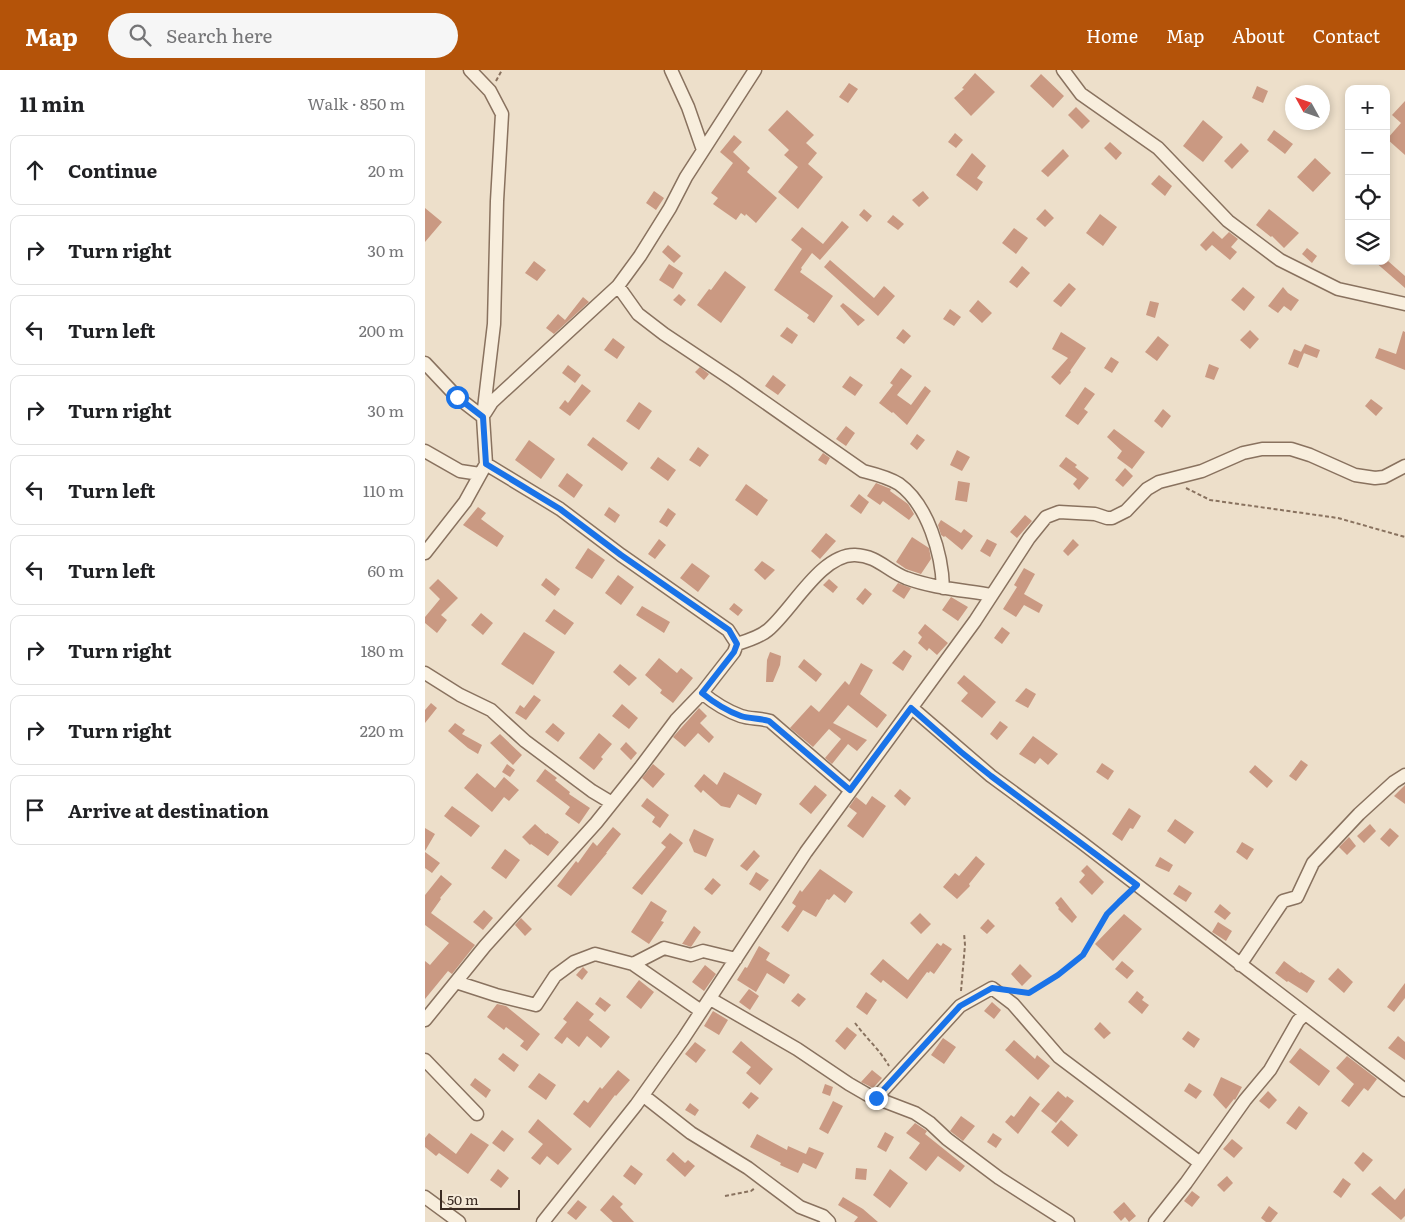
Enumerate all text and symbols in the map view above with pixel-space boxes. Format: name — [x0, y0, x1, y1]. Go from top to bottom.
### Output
search box — [108, 13, 458, 58]
text: Map — [25, 18, 78, 53]
icon: search — [126, 21, 154, 49]
text: Search here — [166, 21, 272, 49]
text: Home — [1086, 22, 1138, 49]
text: Map — [1166, 22, 1204, 49]
text: About — [1232, 22, 1285, 49]
text: Contact — [1313, 22, 1380, 49]
north arrow — [1285, 85, 1330, 130]
map controls — [1345, 85, 1390, 265]
button: + — [1345, 85, 1390, 130]
text: 11 min — [20, 87, 85, 118]
text: Walk · 850 m — [307, 91, 405, 115]
button: − — [1345, 130, 1390, 175]
icon: ahead — [21, 156, 49, 184]
text: Continue — [68, 156, 157, 184]
text: 20 m — [368, 158, 404, 182]
button: locate — [1345, 175, 1390, 220]
button: layers — [1345, 220, 1390, 265]
icon: right — [21, 236, 49, 264]
text: Turn right — [68, 236, 172, 264]
text: 30 m — [367, 238, 404, 262]
icon: left — [21, 316, 49, 344]
text: Turn left — [68, 316, 155, 344]
text: 200 m — [359, 318, 404, 342]
route start — [446, 386, 469, 409]
icon: right — [21, 396, 49, 424]
text: Turn right — [68, 396, 172, 424]
text: 30 m — [367, 398, 404, 422]
icon: left — [21, 476, 49, 504]
text: Turn left — [68, 476, 155, 504]
text: 110 m — [363, 478, 404, 502]
icon: left — [21, 556, 49, 584]
text: Turn left — [68, 556, 155, 584]
text: 60 m — [367, 558, 404, 582]
icon: right — [21, 636, 49, 664]
text: Turn right — [68, 636, 172, 664]
text: 180 m — [361, 638, 404, 662]
icon: right — [21, 716, 49, 744]
text: Turn right — [68, 716, 172, 744]
text: 220 m — [360, 718, 404, 742]
icon: arrive — [21, 796, 49, 824]
text: Arrive at destination — [68, 796, 269, 824]
route end — [865, 1087, 888, 1110]
scale bar — [440, 1187, 520, 1210]
text: 50 m — [447, 1189, 479, 1209]

